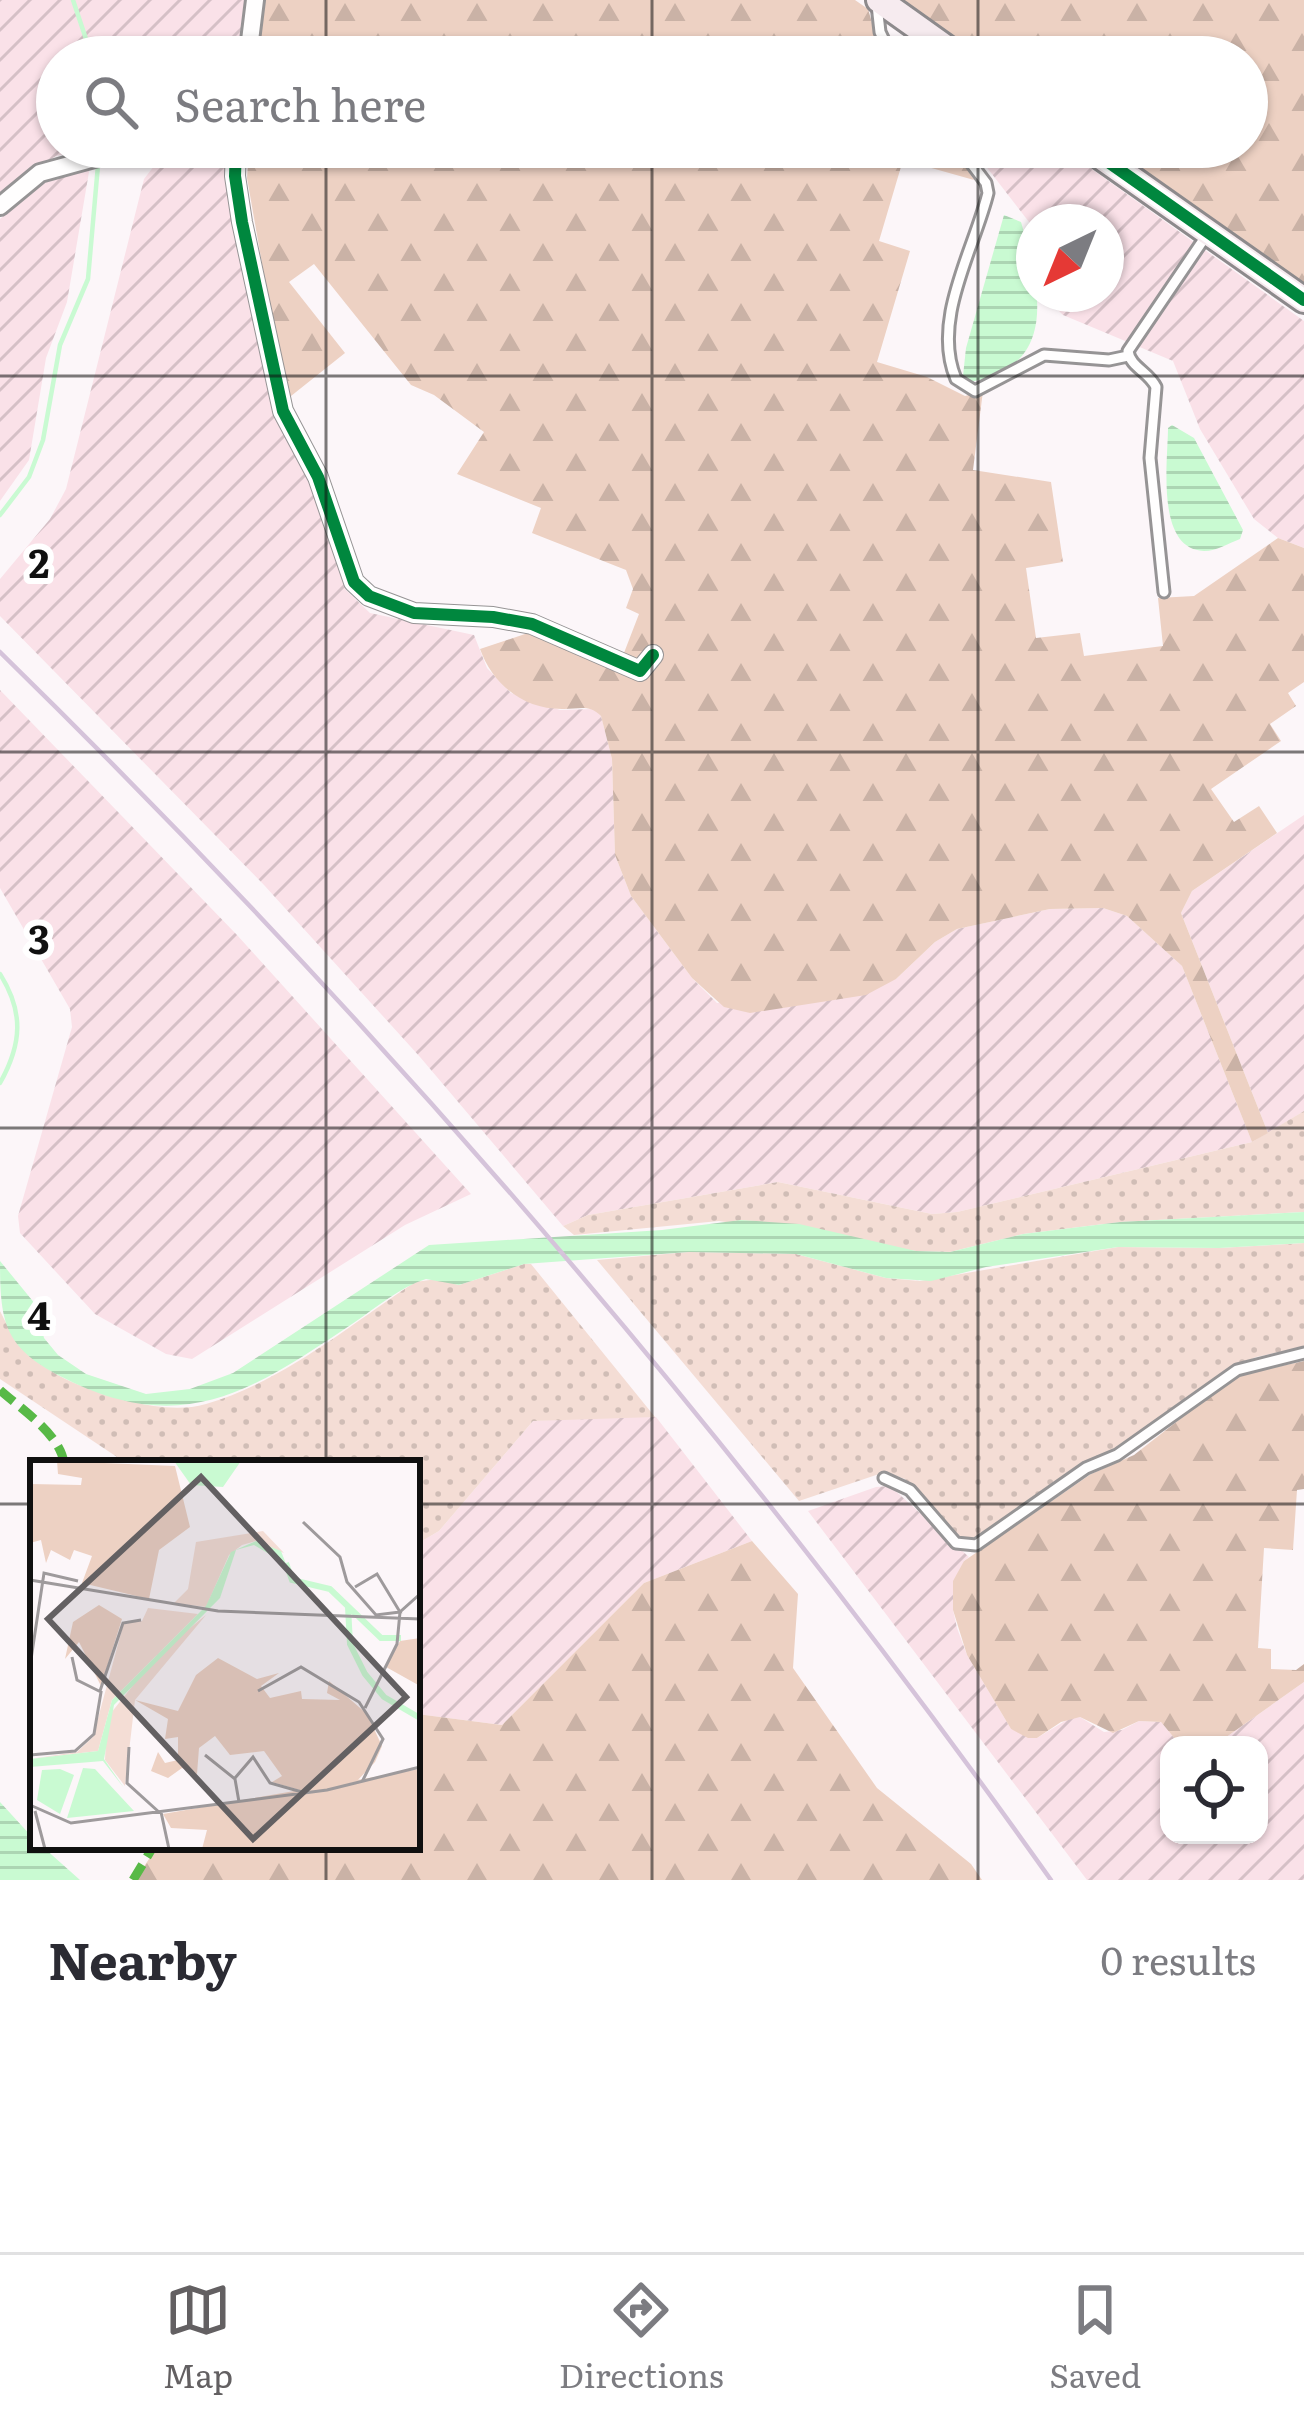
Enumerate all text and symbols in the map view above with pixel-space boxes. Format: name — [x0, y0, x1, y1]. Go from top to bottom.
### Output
search box — [36, 36, 1268, 168]
icon: search — [78, 69, 144, 135]
text: Search here — [174, 69, 426, 136]
north arrow — [1016, 204, 1124, 312]
text: 2 — [29, 532, 49, 590]
text: 3 — [28, 908, 50, 966]
text: 4 — [27, 1284, 51, 1342]
inset map — [30, 1460, 420, 1850]
map controls — [1160, 1736, 1268, 1844]
button: locate — [1160, 1736, 1268, 1844]
text: Nearby — [48, 1920, 237, 1996]
text: 0 results — [1101, 1929, 1256, 1987]
tab: Map — [163, 2277, 233, 2398]
tab: Directions — [559, 2277, 724, 2398]
tab: Saved — [1049, 2277, 1141, 2398]

